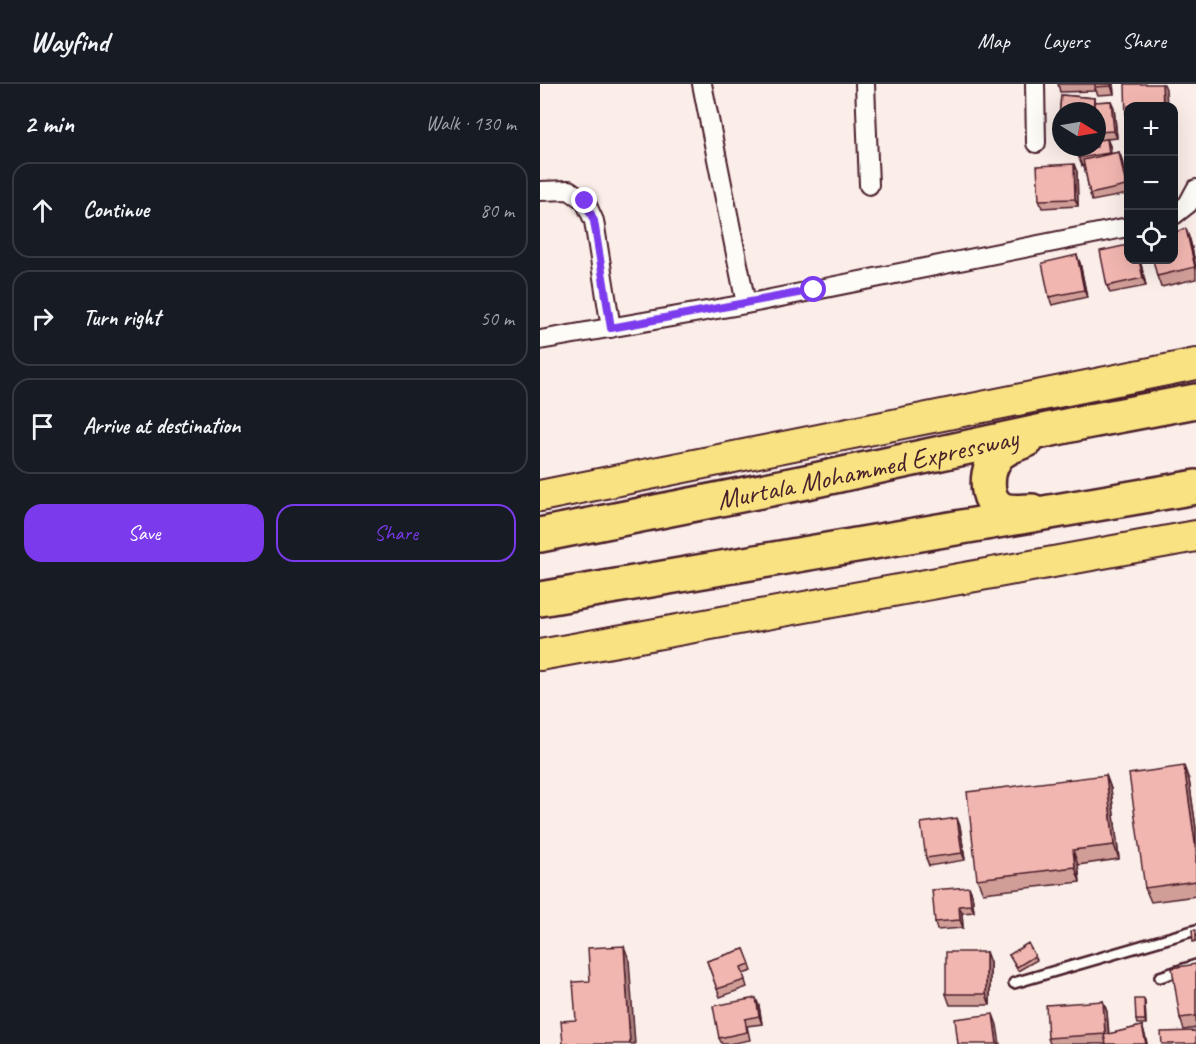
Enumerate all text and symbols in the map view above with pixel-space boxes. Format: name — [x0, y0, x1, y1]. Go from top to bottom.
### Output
text: Wayfind — [30, 24, 109, 59]
text: Map — [977, 28, 1010, 54]
text: Layers — [1043, 28, 1089, 54]
text: Share — [1122, 28, 1166, 54]
north arrow — [1052, 102, 1106, 156]
map controls — [1124, 102, 1178, 264]
button: + — [1124, 102, 1178, 156]
text: 2 min — [24, 107, 74, 140]
text: Walk · 130 m — [426, 111, 516, 136]
button: − — [1124, 156, 1178, 210]
route end — [571, 187, 597, 213]
icon: ahead — [26, 194, 59, 227]
text: Continue — [83, 196, 149, 224]
text: 80 m — [480, 198, 514, 223]
button: locate — [1124, 210, 1178, 264]
route start — [800, 276, 826, 302]
icon: right — [26, 302, 59, 335]
text: Turn right — [83, 304, 160, 332]
text: 50 m — [480, 306, 514, 331]
icon: arrive — [26, 410, 59, 443]
text: Arrive at destination — [83, 412, 240, 440]
street label: Murtala Mohammed Expressway — [714, 419, 1023, 517]
button: Save — [24, 504, 264, 562]
button: Share — [276, 504, 516, 562]

